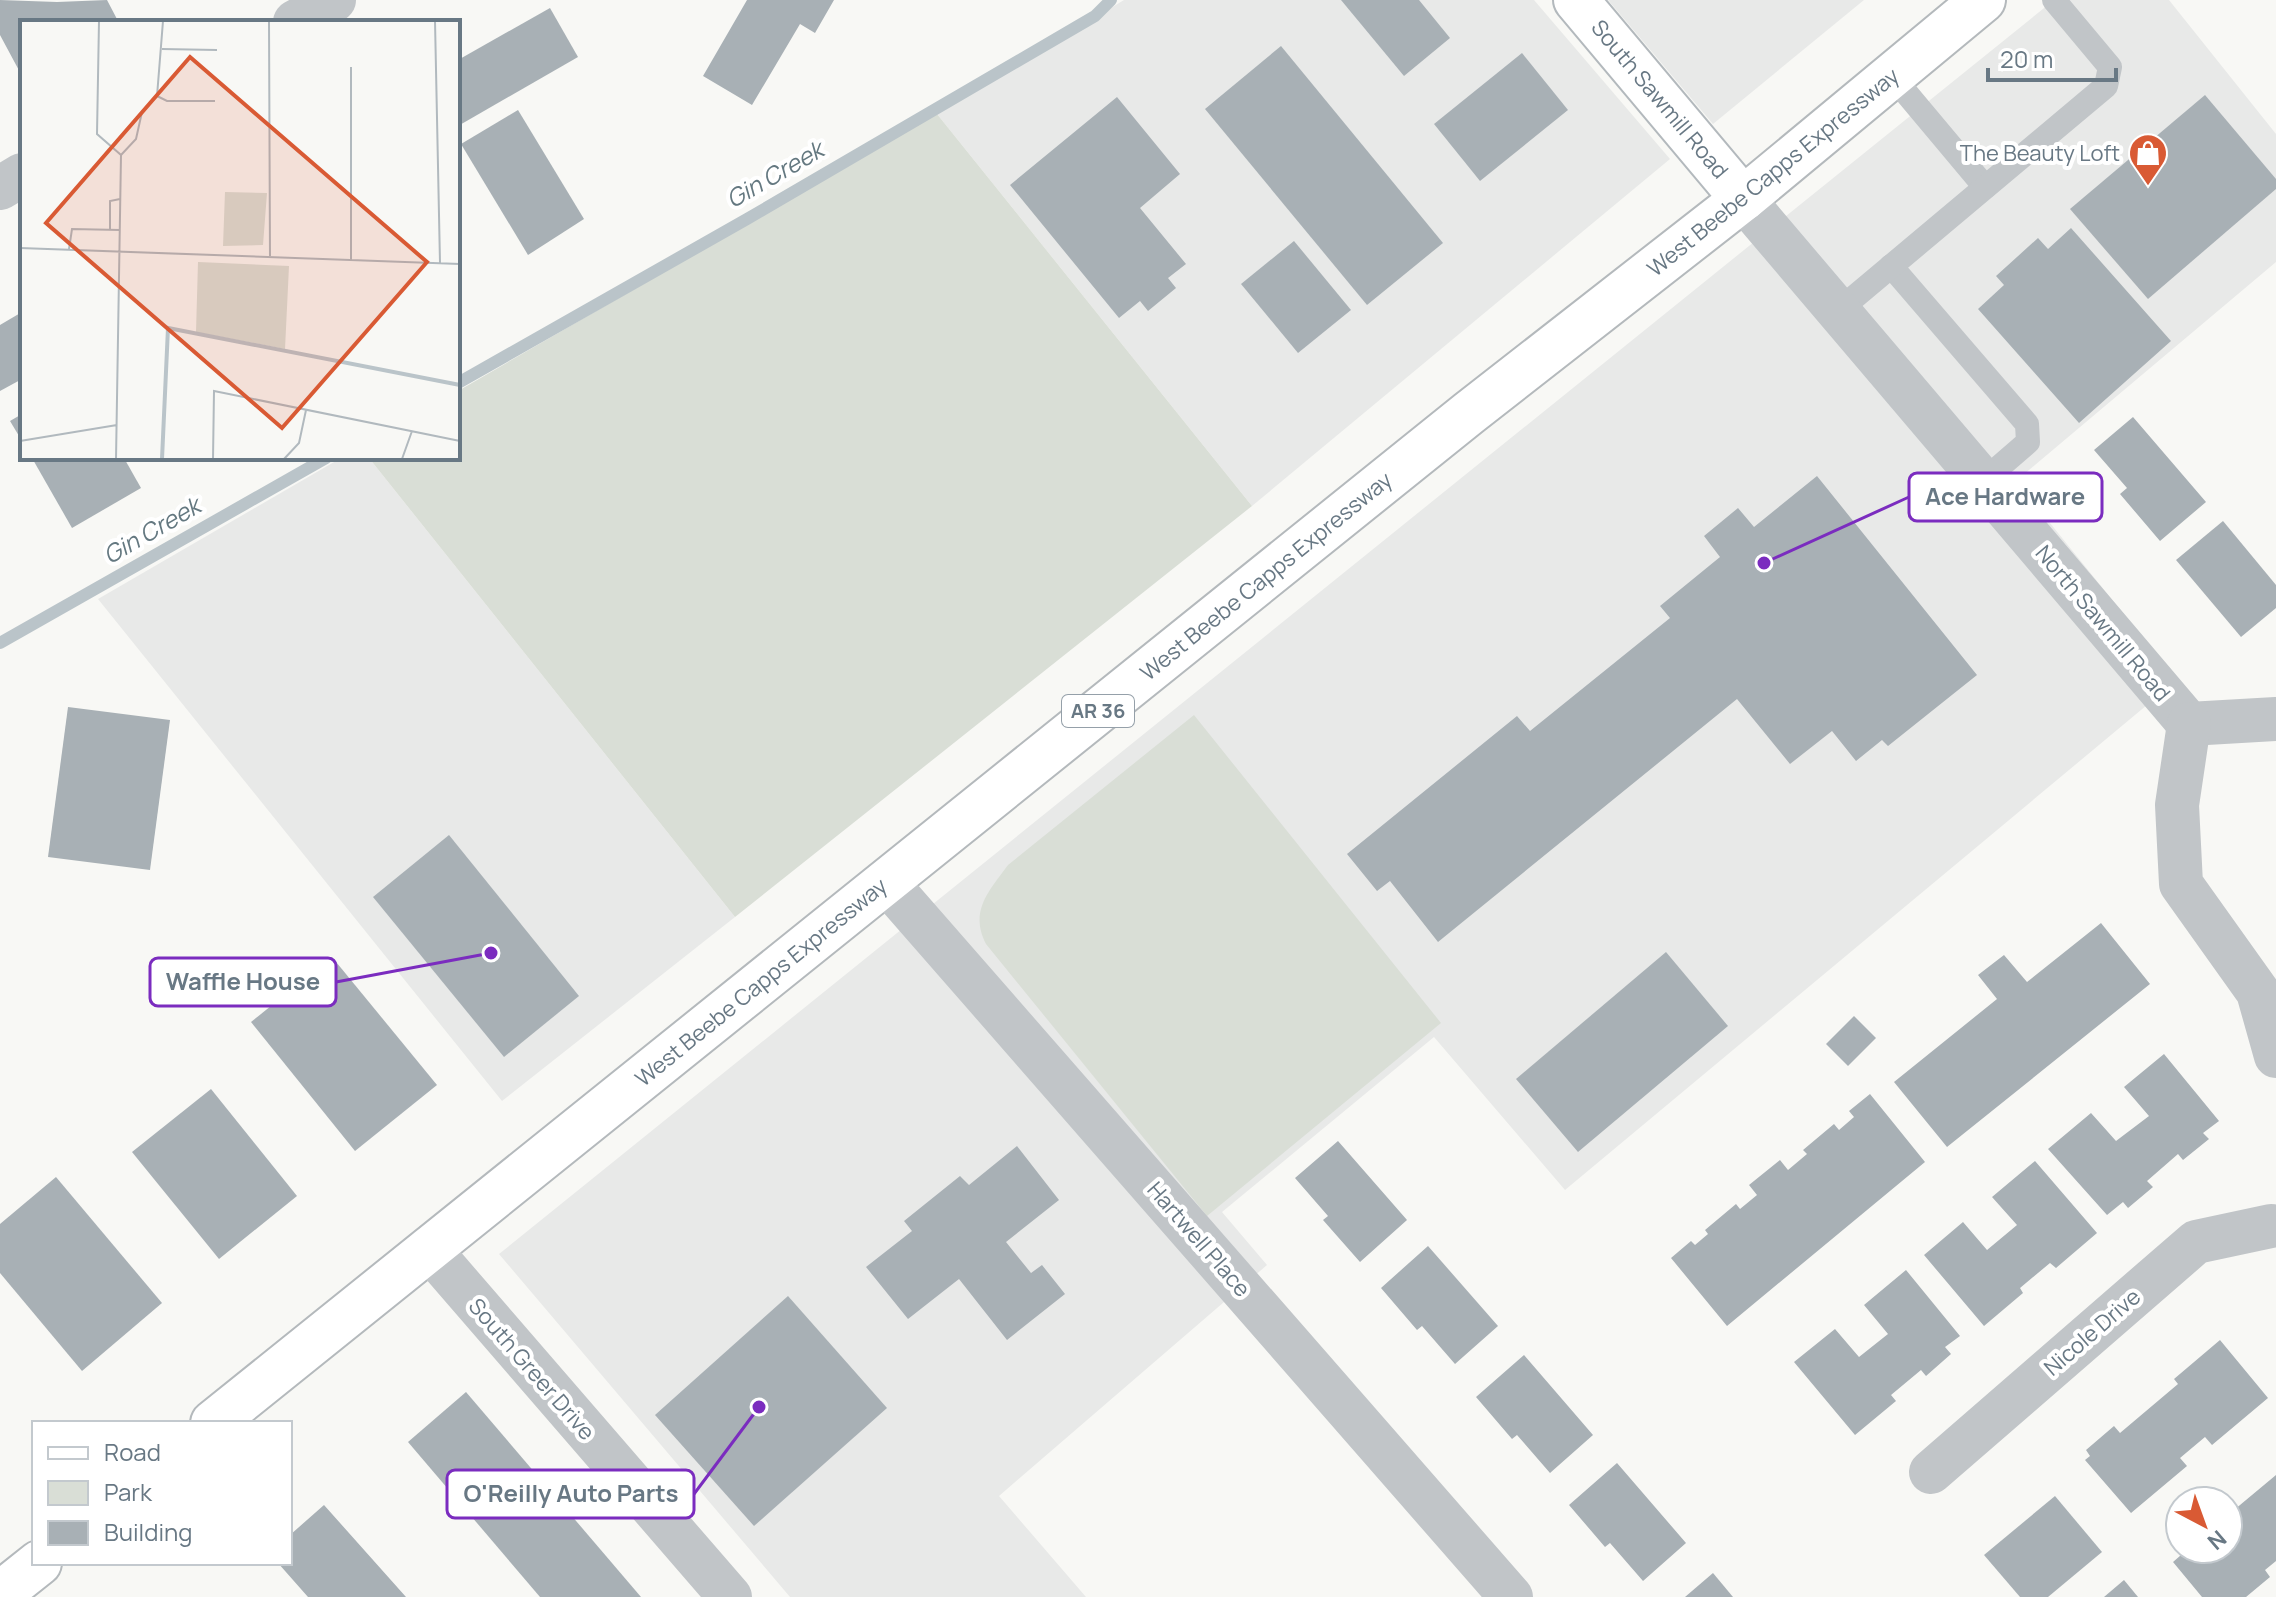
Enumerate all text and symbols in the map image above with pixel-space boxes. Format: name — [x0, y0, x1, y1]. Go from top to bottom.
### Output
street label: South Sawmill Road — [1585, 13, 1735, 185]
inset map — [20, 20, 460, 460]
scale bar — [1988, 32, 2116, 82]
text: 20 m — [2000, 42, 2053, 75]
street label: West Beebe Capps Expressway — [1641, 61, 1906, 283]
water label: Gin Creek — [720, 131, 832, 215]
shop icon: The Beauty Loft — [2127, 132, 2169, 187]
place label: The Beauty Loft — [1960, 138, 2120, 168]
street label: West Beebe Capps Expressway — [1134, 465, 1399, 687]
callout: Ace Hardware — [1909, 473, 2102, 521]
text: Ace Hardware — [1925, 479, 2085, 512]
water label: Gin Creek — [97, 487, 209, 571]
street label: North Sawmill Road — [2029, 539, 2177, 707]
road number: AR 36 — [1062, 695, 1134, 727]
street label: West Beebe Capps Expressway — [629, 871, 894, 1093]
callout: Waffle House — [150, 958, 336, 1006]
text: Waffle House — [166, 964, 320, 997]
street label: Hartwell Place — [1141, 1175, 1257, 1303]
street label: Nicole Drive — [2037, 1282, 2147, 1382]
street label: South Greer Drive — [462, 1292, 602, 1446]
legend — [32, 1421, 292, 1565]
text: Road — [104, 1435, 161, 1468]
callout: O'Reilly Auto Parts — [447, 1470, 694, 1518]
text: Park — [104, 1475, 153, 1508]
text: O'Reilly Auto Parts — [463, 1476, 679, 1509]
north arrow — [2164, 1485, 2244, 1565]
text: Building — [104, 1515, 192, 1548]
text: N — [2201, 1524, 2233, 1557]

